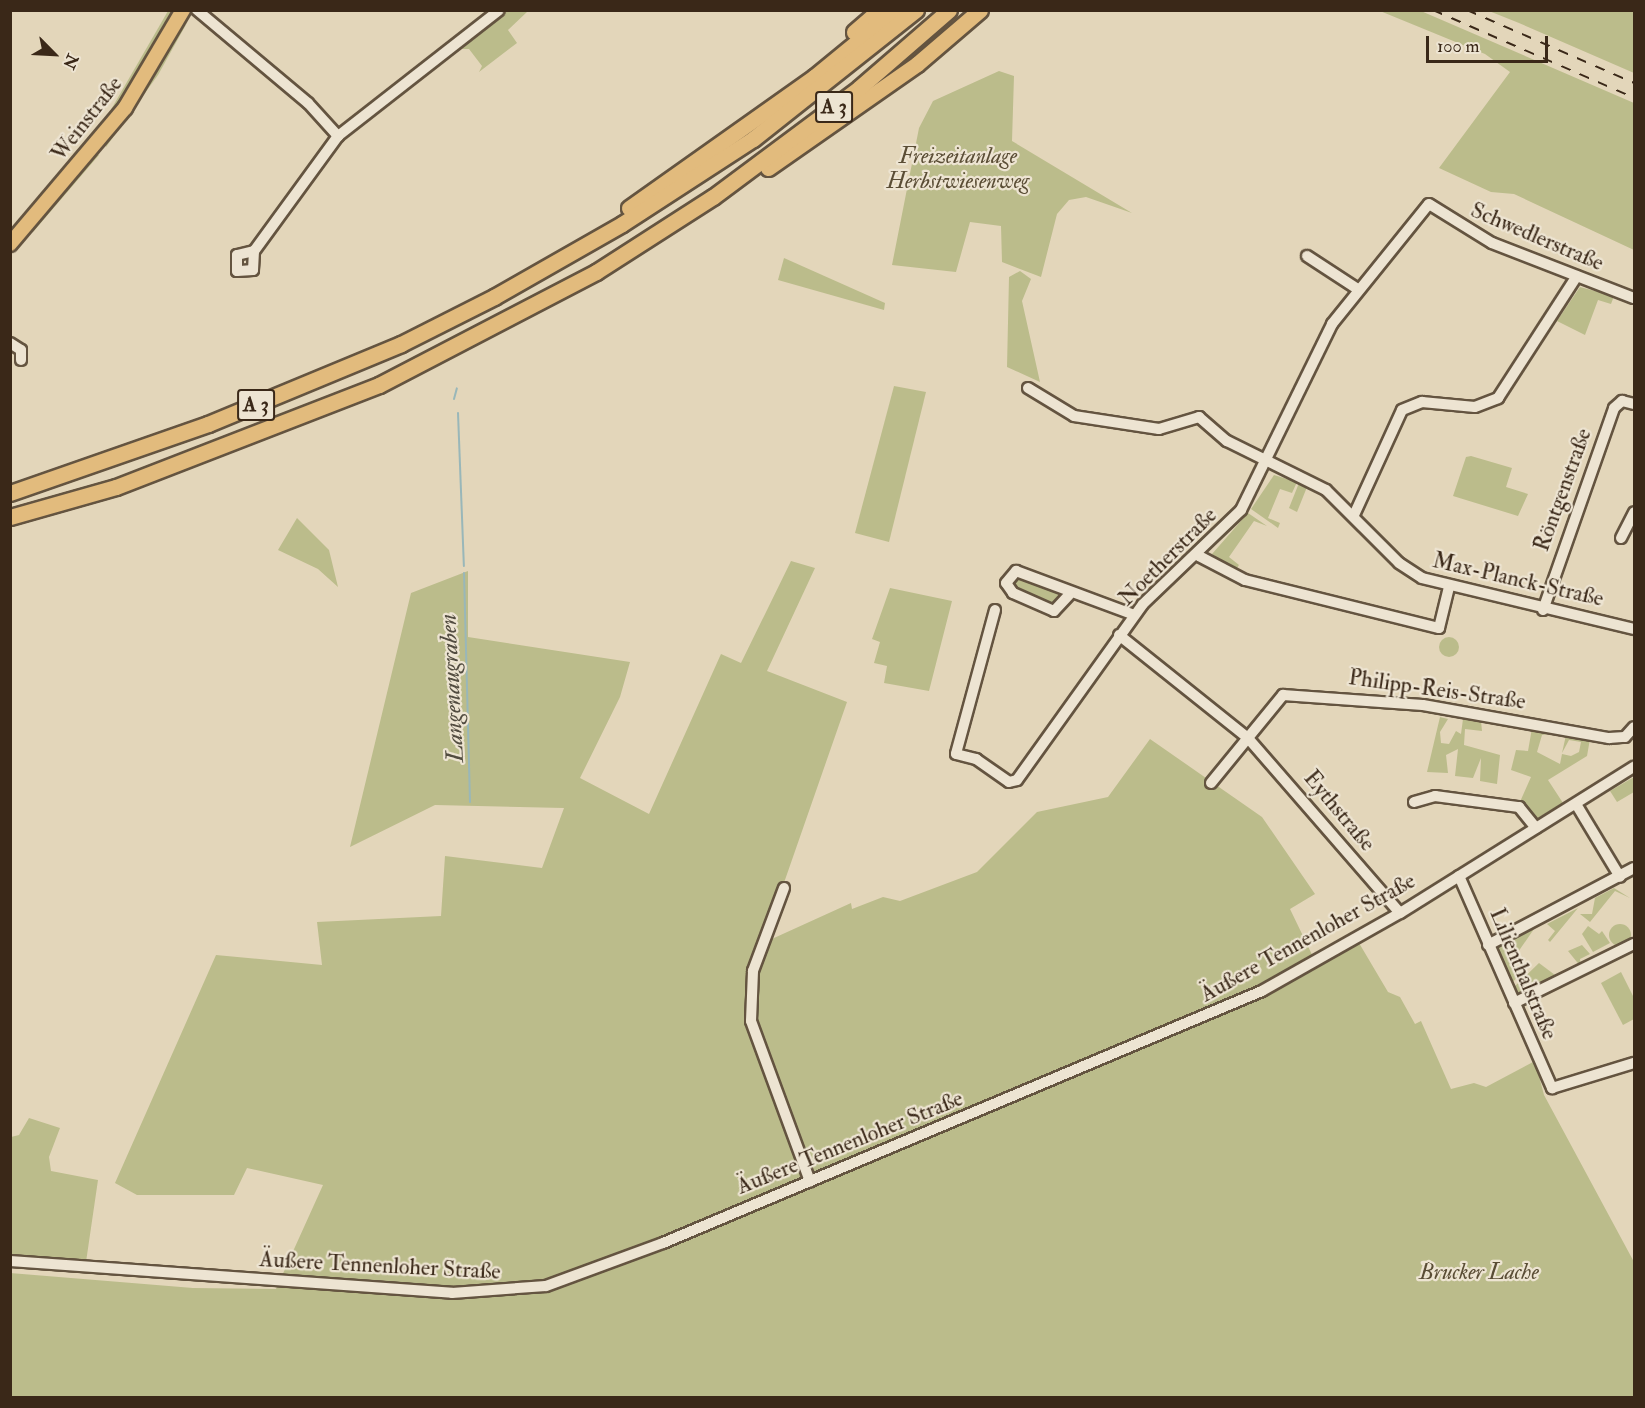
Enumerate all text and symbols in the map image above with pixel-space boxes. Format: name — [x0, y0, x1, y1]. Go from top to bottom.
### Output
north arrow — [24, 24, 84, 84]
scale bar — [1429, 24, 1550, 62]
text: 100 m — [1437, 35, 1480, 58]
text: N — [58, 51, 82, 72]
street label: Weinstraße — [46, 72, 128, 166]
road number: A 3 — [814, 89, 854, 125]
park label: Freizeitanlage Herbstwiesenweg — [887, 143, 1029, 194]
street label: Schwedlerstraße — [1467, 197, 1607, 277]
road number: A 3 — [236, 387, 276, 423]
street label: Röntgenstraße — [1529, 425, 1597, 555]
street label: Noetherstraße — [1113, 502, 1223, 612]
street label: Max-Planck-Straße — [1430, 548, 1606, 612]
water label: Langenaugraben — [434, 613, 470, 763]
street label: Philipp-Reis-Straße — [1347, 665, 1527, 715]
street label: Eythstraße — [1298, 765, 1380, 857]
street label: Äußere Tennenloher Straße — [1196, 868, 1420, 1008]
street label: Lilienthalstraße — [1484, 904, 1562, 1044]
street label: Äußere Tennenloher Straße — [733, 1086, 967, 1200]
street label: Äußere Tennenloher Straße — [259, 1246, 501, 1286]
park label: Brucker Lache — [1419, 1260, 1539, 1286]

